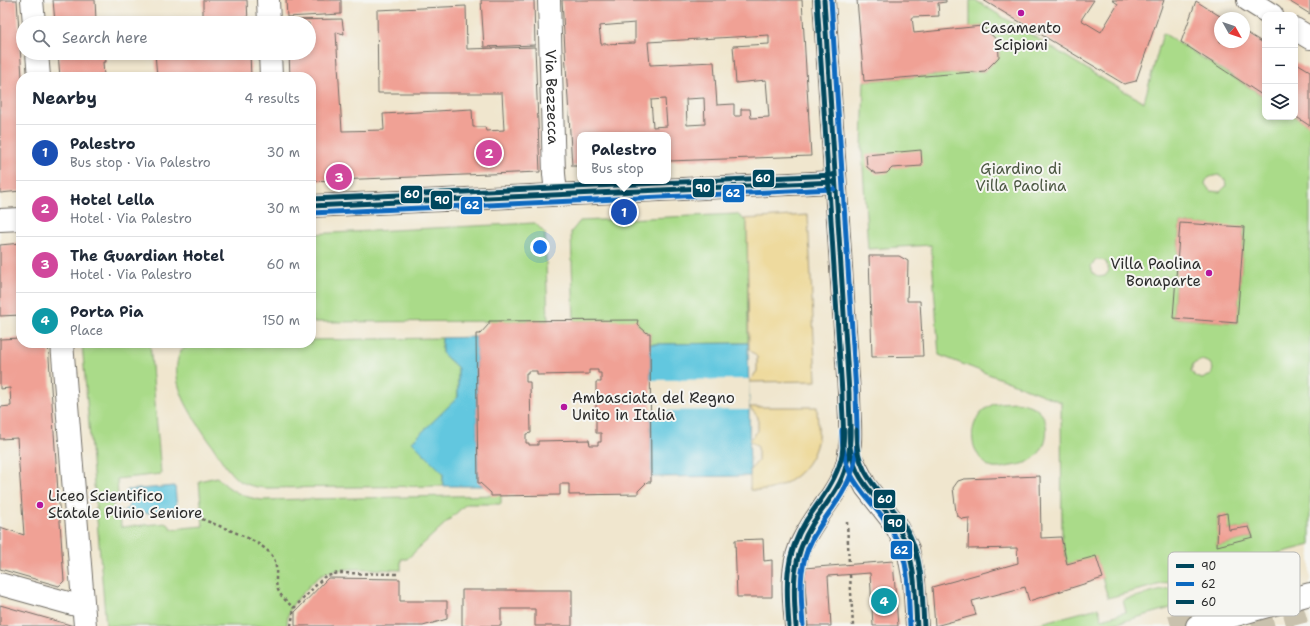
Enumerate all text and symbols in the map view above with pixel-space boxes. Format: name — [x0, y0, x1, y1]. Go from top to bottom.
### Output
marker: Casamento Scipioni — [1016, 8, 1026, 18]
north arrow — [1214, 12, 1250, 48]
map controls — [1262, 12, 1298, 120]
button: + — [1262, 12, 1298, 48]
search box — [16, 16, 316, 60]
place label: Casamento Scipioni — [981, 18, 1061, 55]
icon: search — [30, 27, 52, 49]
text: Search here — [62, 28, 148, 48]
button: − — [1262, 48, 1298, 84]
street label: Via Bezzecca — [540, 49, 563, 145]
button: layers — [1262, 84, 1298, 120]
text: Nearby — [32, 87, 97, 109]
text: 4 results — [244, 90, 300, 107]
popup — [577, 132, 671, 184]
text: Palestro — [70, 134, 136, 154]
pin: 2 — [476, 138, 502, 168]
text: Palestro — [591, 140, 657, 160]
text: 1 — [42, 144, 48, 161]
text: 30 m — [266, 144, 300, 161]
text: Bus stop · Via Palestro — [70, 154, 211, 171]
park label: Giardino di Villa Paolina — [976, 159, 1067, 196]
text: Bus stop — [591, 160, 644, 177]
pin: 3 — [326, 162, 352, 192]
line badge: 60 — [752, 169, 775, 188]
text: 60 — [755, 171, 771, 186]
line badge: 90 — [692, 178, 715, 198]
text: 90 — [695, 181, 711, 196]
line badge: 62 — [722, 184, 745, 203]
line badge: 60 — [400, 185, 423, 204]
text: 62 — [725, 186, 741, 201]
text: 60 — [404, 187, 420, 202]
text: Hotel Lella — [70, 190, 154, 210]
line badge: 90 — [430, 190, 453, 210]
text: 90 — [434, 193, 450, 208]
line badge: 62 — [460, 196, 483, 215]
pin: 1 — [611, 197, 637, 227]
text: 62 — [464, 198, 480, 213]
text: 2 — [40, 200, 50, 217]
text: 30 m — [266, 200, 300, 217]
text: Hotel · Via Palestro — [70, 210, 192, 227]
your location — [530, 237, 550, 257]
text: The Guardian Hotel — [70, 246, 224, 266]
place label: Villa Paolina Bonaparte — [1110, 254, 1202, 291]
text: 3 — [40, 256, 50, 273]
text: 60 m — [267, 256, 300, 273]
text: Hotel · Via Palestro — [70, 266, 192, 283]
marker: Villa Paolina Bonaparte — [1204, 268, 1214, 278]
text: Porta Pia — [70, 302, 143, 322]
text: 4 — [40, 312, 50, 329]
text: 150 m — [262, 312, 300, 329]
text: Place — [70, 322, 103, 339]
place label: Ambasciata del Regno Unito in Italia — [572, 388, 735, 425]
marker: Ambasciata del Regno Unito in Italia — [559, 402, 569, 412]
place label: Liceo Scientifico Statale Plinio Seniore — [48, 486, 203, 523]
line badge: 60 — [873, 489, 896, 509]
text: 60 — [877, 492, 893, 507]
marker: Liceo Scientifico Statale Plinio Seniore — [35, 500, 45, 510]
line badge: 90 — [883, 514, 906, 533]
text: 90 — [887, 516, 903, 531]
line badge: 62 — [890, 540, 913, 560]
text: 62 — [893, 543, 909, 558]
legend — [1168, 552, 1300, 616]
text: 90 — [1201, 559, 1216, 574]
text: 62 — [1201, 577, 1216, 592]
pin: 4 — [871, 586, 897, 616]
text: 60 — [1201, 595, 1216, 610]

